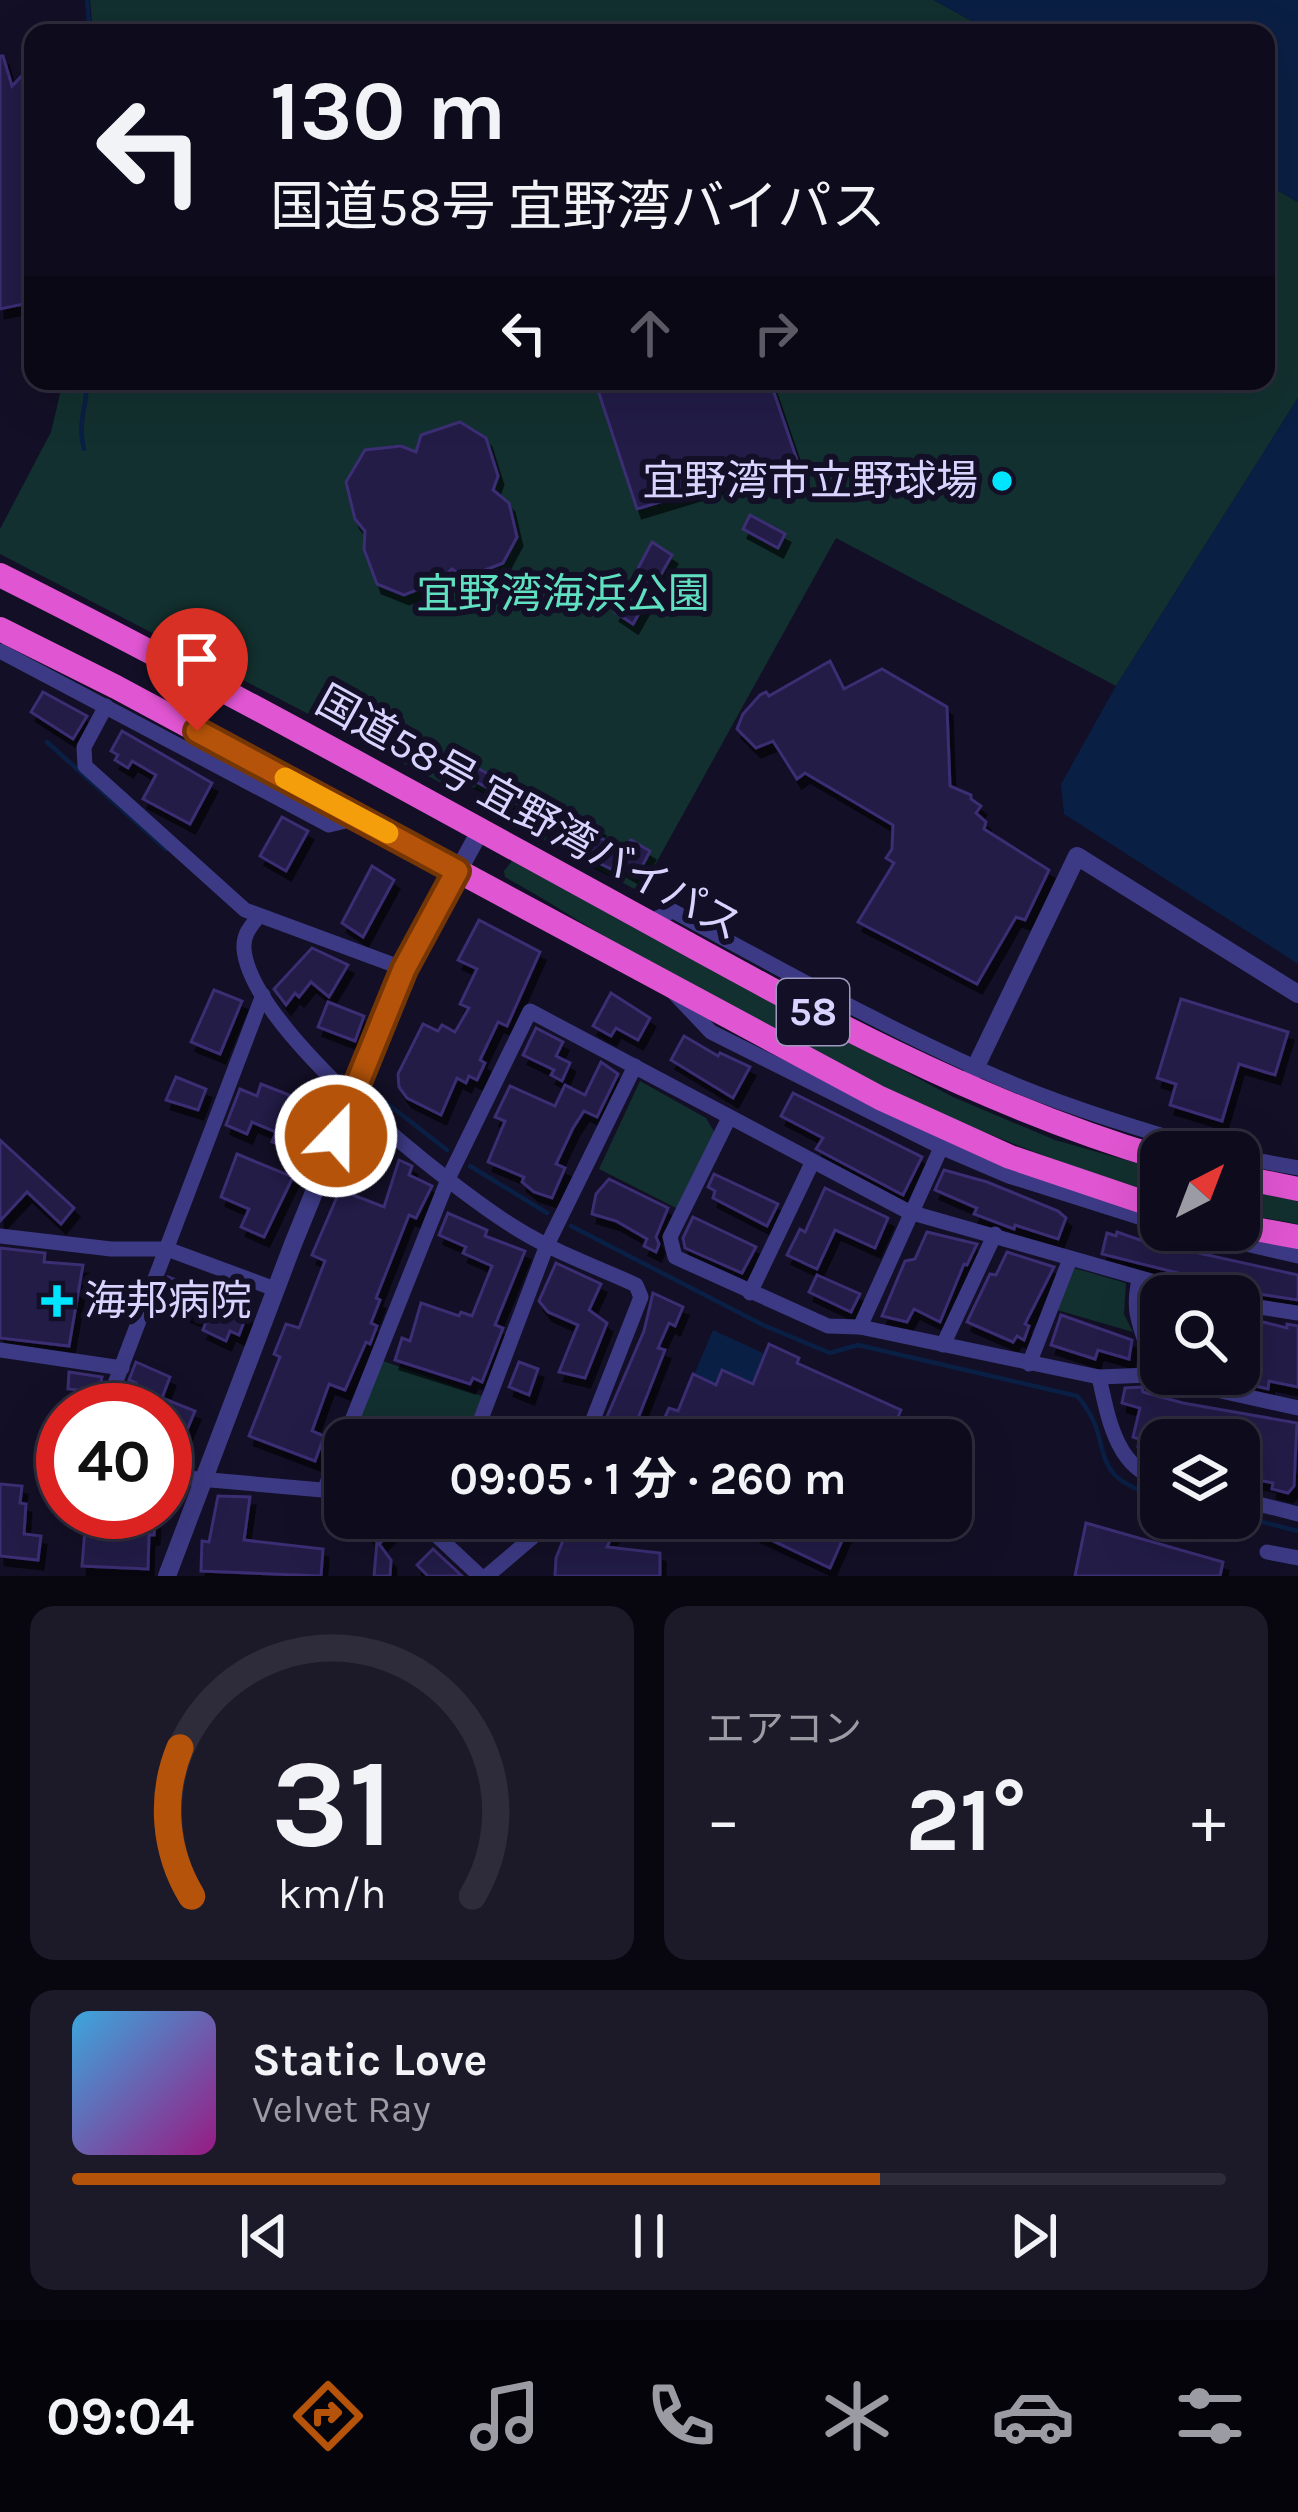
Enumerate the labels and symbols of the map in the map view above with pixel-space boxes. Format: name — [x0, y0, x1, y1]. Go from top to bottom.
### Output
place label: 宜野湾市立野球場 — [642, 456, 978, 506]
marker: 宜野湾市立野球場 — [989, 468, 1015, 494]
park label: 宜野湾海浜公園 — [416, 569, 710, 619]
pin — [146, 608, 248, 731]
street label: 国道58号 宜野湾バイパス — [308, 675, 750, 951]
road number: 58 — [777, 979, 849, 1045]
position arrow — [273, 1073, 399, 1199]
north arrow — [1140, 1131, 1260, 1251]
place label: 海邦病院 — [84, 1276, 252, 1326]
marker: 海邦病院 — [41, 1285, 73, 1317]
speed limit sign: 40 — [36, 1383, 192, 1539]

